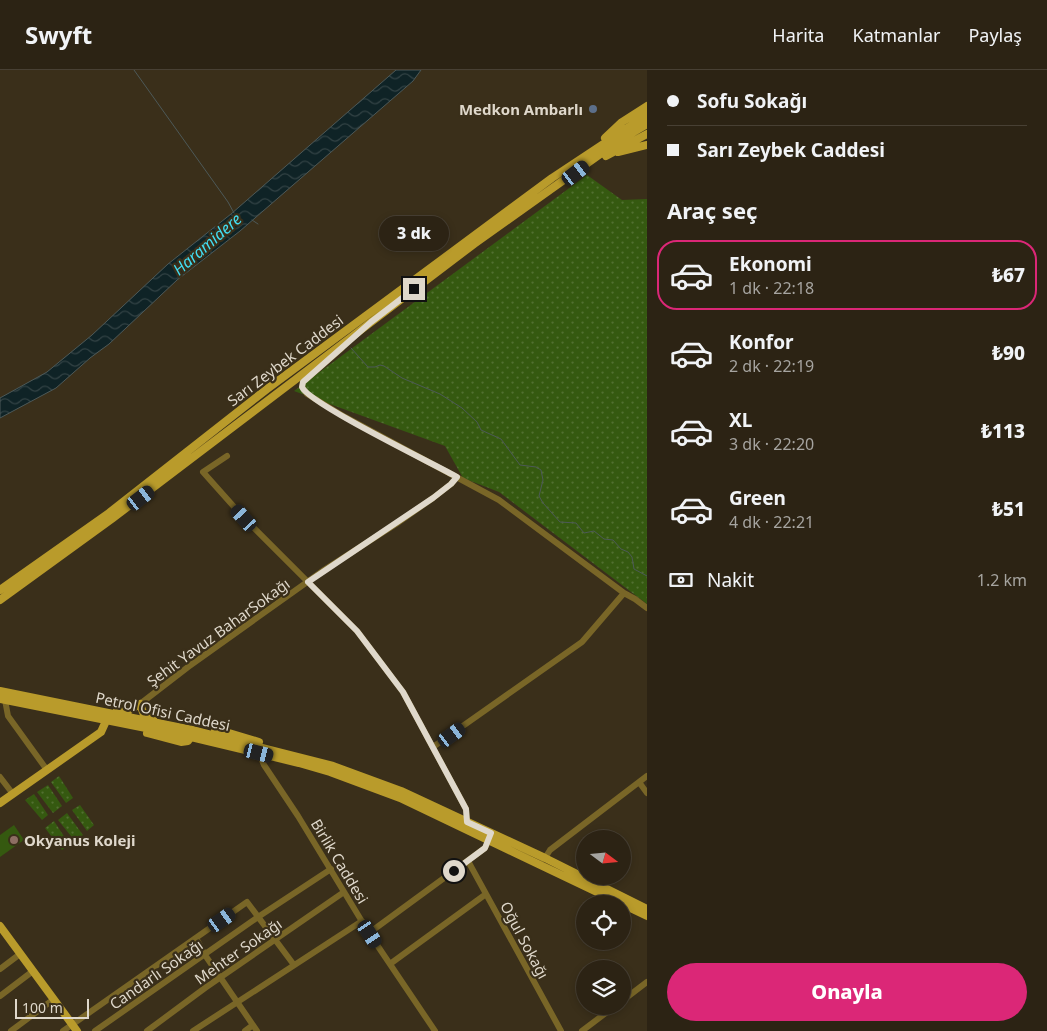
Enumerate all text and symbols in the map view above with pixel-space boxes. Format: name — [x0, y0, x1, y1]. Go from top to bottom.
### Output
text: Swyft — [25, 18, 92, 51]
text: Harita — [772, 23, 824, 47]
text: Katmanlar — [852, 23, 940, 47]
text: Paylaş — [968, 23, 1022, 47]
text: Sofu Sokağı — [697, 88, 807, 114]
place label: Medkon Ambarlı — [459, 99, 583, 119]
marker: Medkon Ambarlı — [587, 103, 599, 115]
text: Sarı Zeybek Caddesi — [697, 137, 885, 163]
car — [559, 158, 592, 188]
text: Araç seç — [667, 195, 757, 225]
water label: Haramidere — [168, 208, 246, 280]
callout: 3 dk — [379, 216, 449, 252]
text: 3 dk — [397, 222, 431, 244]
text: Ekonomi — [729, 251, 812, 277]
icon: car — [669, 253, 714, 298]
text: ₺67 — [992, 262, 1025, 288]
text: 1 dk · 22:18 — [729, 277, 814, 299]
route end — [403, 278, 425, 300]
street label: Sarı Zeybek Caddesi — [223, 310, 347, 410]
text: Konfor — [729, 329, 794, 355]
icon: car — [669, 331, 714, 376]
text: ₺90 — [992, 340, 1025, 366]
text: 2 dk · 22:19 — [729, 355, 814, 377]
text: XL — [729, 407, 752, 433]
icon: car — [669, 409, 714, 454]
text: ₺113 — [981, 418, 1025, 444]
text: 3 dk · 22:20 — [729, 433, 814, 455]
car — [124, 483, 157, 513]
text: Green — [729, 485, 786, 511]
icon: car — [669, 487, 714, 532]
text: ₺51 — [992, 496, 1025, 522]
car — [228, 502, 259, 534]
text: 4 dk · 22:21 — [729, 511, 814, 533]
icon: cash — [667, 566, 695, 594]
text: Nakit — [707, 567, 754, 593]
text: 1.2 km — [977, 569, 1027, 591]
street label: Şehit Yavuz BaharSokağı — [143, 573, 293, 691]
street label: Petrol Ofisi Caddesi — [94, 687, 232, 735]
car — [435, 720, 468, 750]
car — [242, 742, 275, 764]
street label: Birlik Caddesi — [307, 815, 373, 907]
place label: Okyanus Koleji — [24, 830, 135, 850]
north arrow — [576, 830, 631, 885]
map controls — [576, 830, 631, 1015]
marker: Okyanus Koleji — [8, 834, 20, 846]
route start — [443, 860, 465, 882]
button: locate — [576, 895, 631, 950]
street label: Oğul Sokağı — [496, 898, 554, 982]
car — [205, 905, 238, 935]
street label: Mehter Sokağı — [190, 914, 286, 988]
car — [355, 917, 384, 951]
street label: Candarlı Sokağı — [105, 934, 207, 1014]
button: layers — [576, 960, 631, 1015]
button: Onayla — [667, 963, 1027, 1021]
scale bar — [15, 996, 89, 1019]
text: 100 m — [22, 998, 63, 1017]

